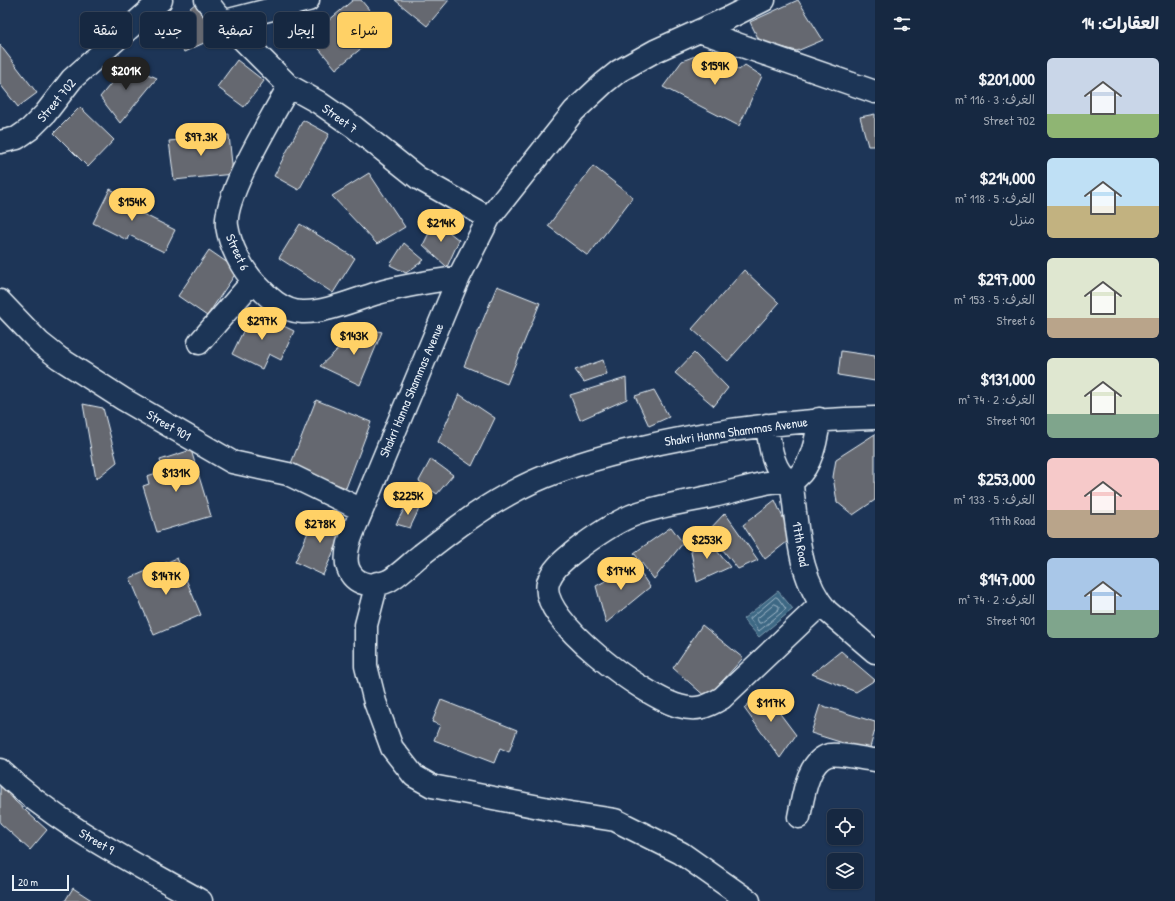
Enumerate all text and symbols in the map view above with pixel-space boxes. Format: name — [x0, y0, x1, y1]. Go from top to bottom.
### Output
text: العقارات: 14 — [1082, 11, 1159, 34]
chip: شقة — [80, 12, 132, 48]
chip: جديد — [140, 12, 196, 48]
chip: تصفية — [204, 12, 266, 48]
chip: إيجار — [274, 12, 329, 48]
chip: شراء — [337, 12, 392, 48]
icon: filters — [891, 13, 913, 35]
pin: $159K — [687, 52, 743, 86]
text: $159K — [701, 56, 729, 74]
pin: $201K — [98, 57, 154, 91]
text: $201K — [111, 61, 141, 79]
text: $201,000 — [978, 67, 1035, 90]
street label: Street 702 — [33, 74, 79, 126]
icon: home — [1079, 74, 1127, 122]
text: الغرف: 3 · 116 m² — [955, 90, 1035, 108]
street label: Street 7 — [319, 99, 361, 137]
text: Street 702 — [983, 111, 1035, 129]
pin: $97.3K — [168, 123, 234, 157]
text: $97.3K — [184, 127, 218, 145]
text: $214,000 — [980, 166, 1035, 189]
icon: home — [1079, 174, 1127, 222]
pin: $154K — [104, 188, 160, 222]
text: الغرف: 5 · 118 m² — [955, 189, 1035, 207]
text: $154K — [118, 192, 146, 210]
pin: $214K — [413, 209, 469, 243]
text: منزل — [1009, 210, 1035, 228]
text: $214K — [426, 213, 456, 231]
street label: Street 6 — [222, 231, 254, 273]
text: $297,000 — [977, 267, 1035, 290]
icon: home — [1079, 274, 1127, 322]
text: الغرف: 5 · 153 m² — [954, 290, 1035, 308]
pin: $297K — [234, 307, 290, 341]
text: $297K — [247, 311, 277, 329]
text: Street 6 — [997, 311, 1035, 329]
street label: Shakri Hanna Shammas Avenue — [375, 320, 447, 460]
pin: $143K — [326, 322, 382, 356]
text: $143K — [340, 326, 368, 344]
text: $131,000 — [980, 367, 1035, 390]
icon: home — [1079, 374, 1127, 422]
text: الغرف: 2 · 74 m² — [958, 390, 1035, 408]
street label: Street 901 — [143, 405, 195, 445]
text: Street 901 — [986, 411, 1035, 429]
street label: Shakri Hanna Shammas Avenue — [663, 412, 809, 450]
pin: $131K — [148, 459, 204, 493]
text: $131K — [162, 463, 190, 481]
text: $253,000 — [977, 467, 1035, 490]
icon: home — [1079, 474, 1127, 522]
pin: $225K — [380, 482, 436, 516]
text: $225K — [392, 486, 424, 504]
text: الغرف: 5 · 133 m² — [954, 490, 1035, 508]
pin: $278K — [292, 510, 348, 544]
text: 17th Road — [990, 511, 1035, 529]
text: $278K — [304, 514, 336, 532]
street label: 17th Road — [788, 520, 814, 568]
pin: $253K — [679, 526, 735, 560]
text: $253K — [692, 530, 722, 548]
pin: $174K — [593, 557, 649, 591]
text: $174K — [606, 561, 636, 579]
pin: $147K — [138, 562, 194, 596]
text: $147K — [151, 566, 181, 584]
text: $147,000 — [979, 567, 1035, 590]
icon: home — [1079, 574, 1127, 622]
text: الغرف: 2 · 74 m² — [958, 590, 1035, 608]
text: Street 901 — [986, 611, 1035, 629]
pin: $117K — [743, 689, 799, 723]
text: $117K — [756, 693, 786, 711]
map controls — [827, 809, 863, 889]
button: locate — [827, 809, 863, 845]
street label: Street 9 — [76, 824, 118, 858]
button: layers — [827, 853, 863, 889]
scale bar — [12, 873, 69, 892]
text: 20 m — [18, 875, 38, 889]

